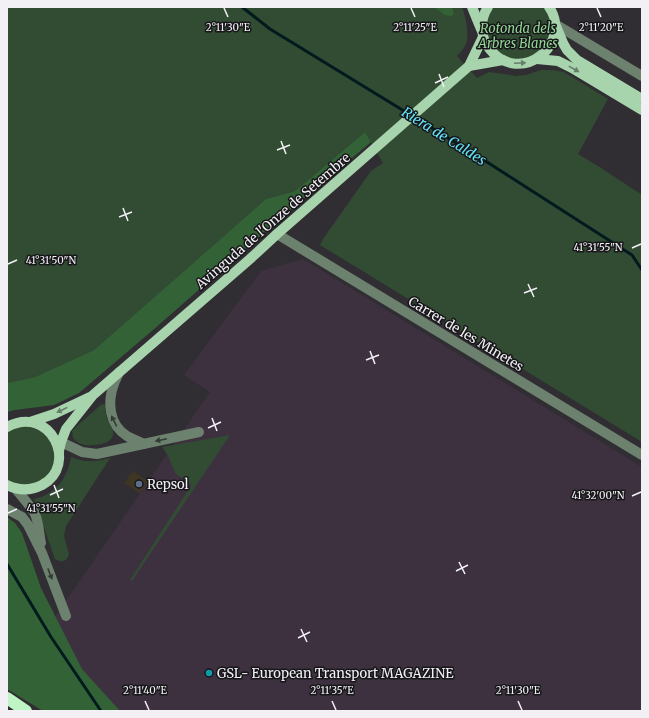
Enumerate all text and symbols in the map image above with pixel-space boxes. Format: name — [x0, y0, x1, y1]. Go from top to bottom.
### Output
park label: Rotonda dels Arbres Blancs — [477, 20, 558, 52]
text: 2°11'30"E — [206, 21, 251, 34]
text: 2°11'25"E — [393, 21, 437, 34]
text: 2°11'20"E — [579, 21, 624, 34]
one-way arrow — [514, 59, 526, 66]
one-way arrow — [568, 66, 579, 73]
water label: Riera de Caldes — [398, 103, 490, 169]
street label: Avinguda de l'Onze de Setembre — [192, 149, 354, 293]
text: 41°31'55"N — [573, 241, 623, 254]
text: 41°31'50"N — [26, 254, 76, 267]
street label: Carrer de les Minetes — [405, 293, 527, 375]
one-way arrow — [56, 407, 68, 413]
one-way arrow — [111, 415, 117, 427]
one-way arrow — [155, 438, 167, 444]
place label: Repsol — [147, 476, 189, 493]
marker: Repsol — [134, 479, 144, 489]
text: 41°32'00"N — [571, 489, 625, 502]
text: 41°31'55"N — [26, 502, 76, 515]
one-way arrow — [48, 568, 54, 580]
place label: GSL- European Transport MAGAZINE — [217, 665, 454, 682]
marker: GSL- European Transport MAGAZINE — [204, 668, 214, 678]
text: 2°11'40"E — [123, 684, 168, 697]
text: 2°11'35"E — [310, 684, 354, 697]
text: 2°11'30"E — [496, 684, 541, 697]

